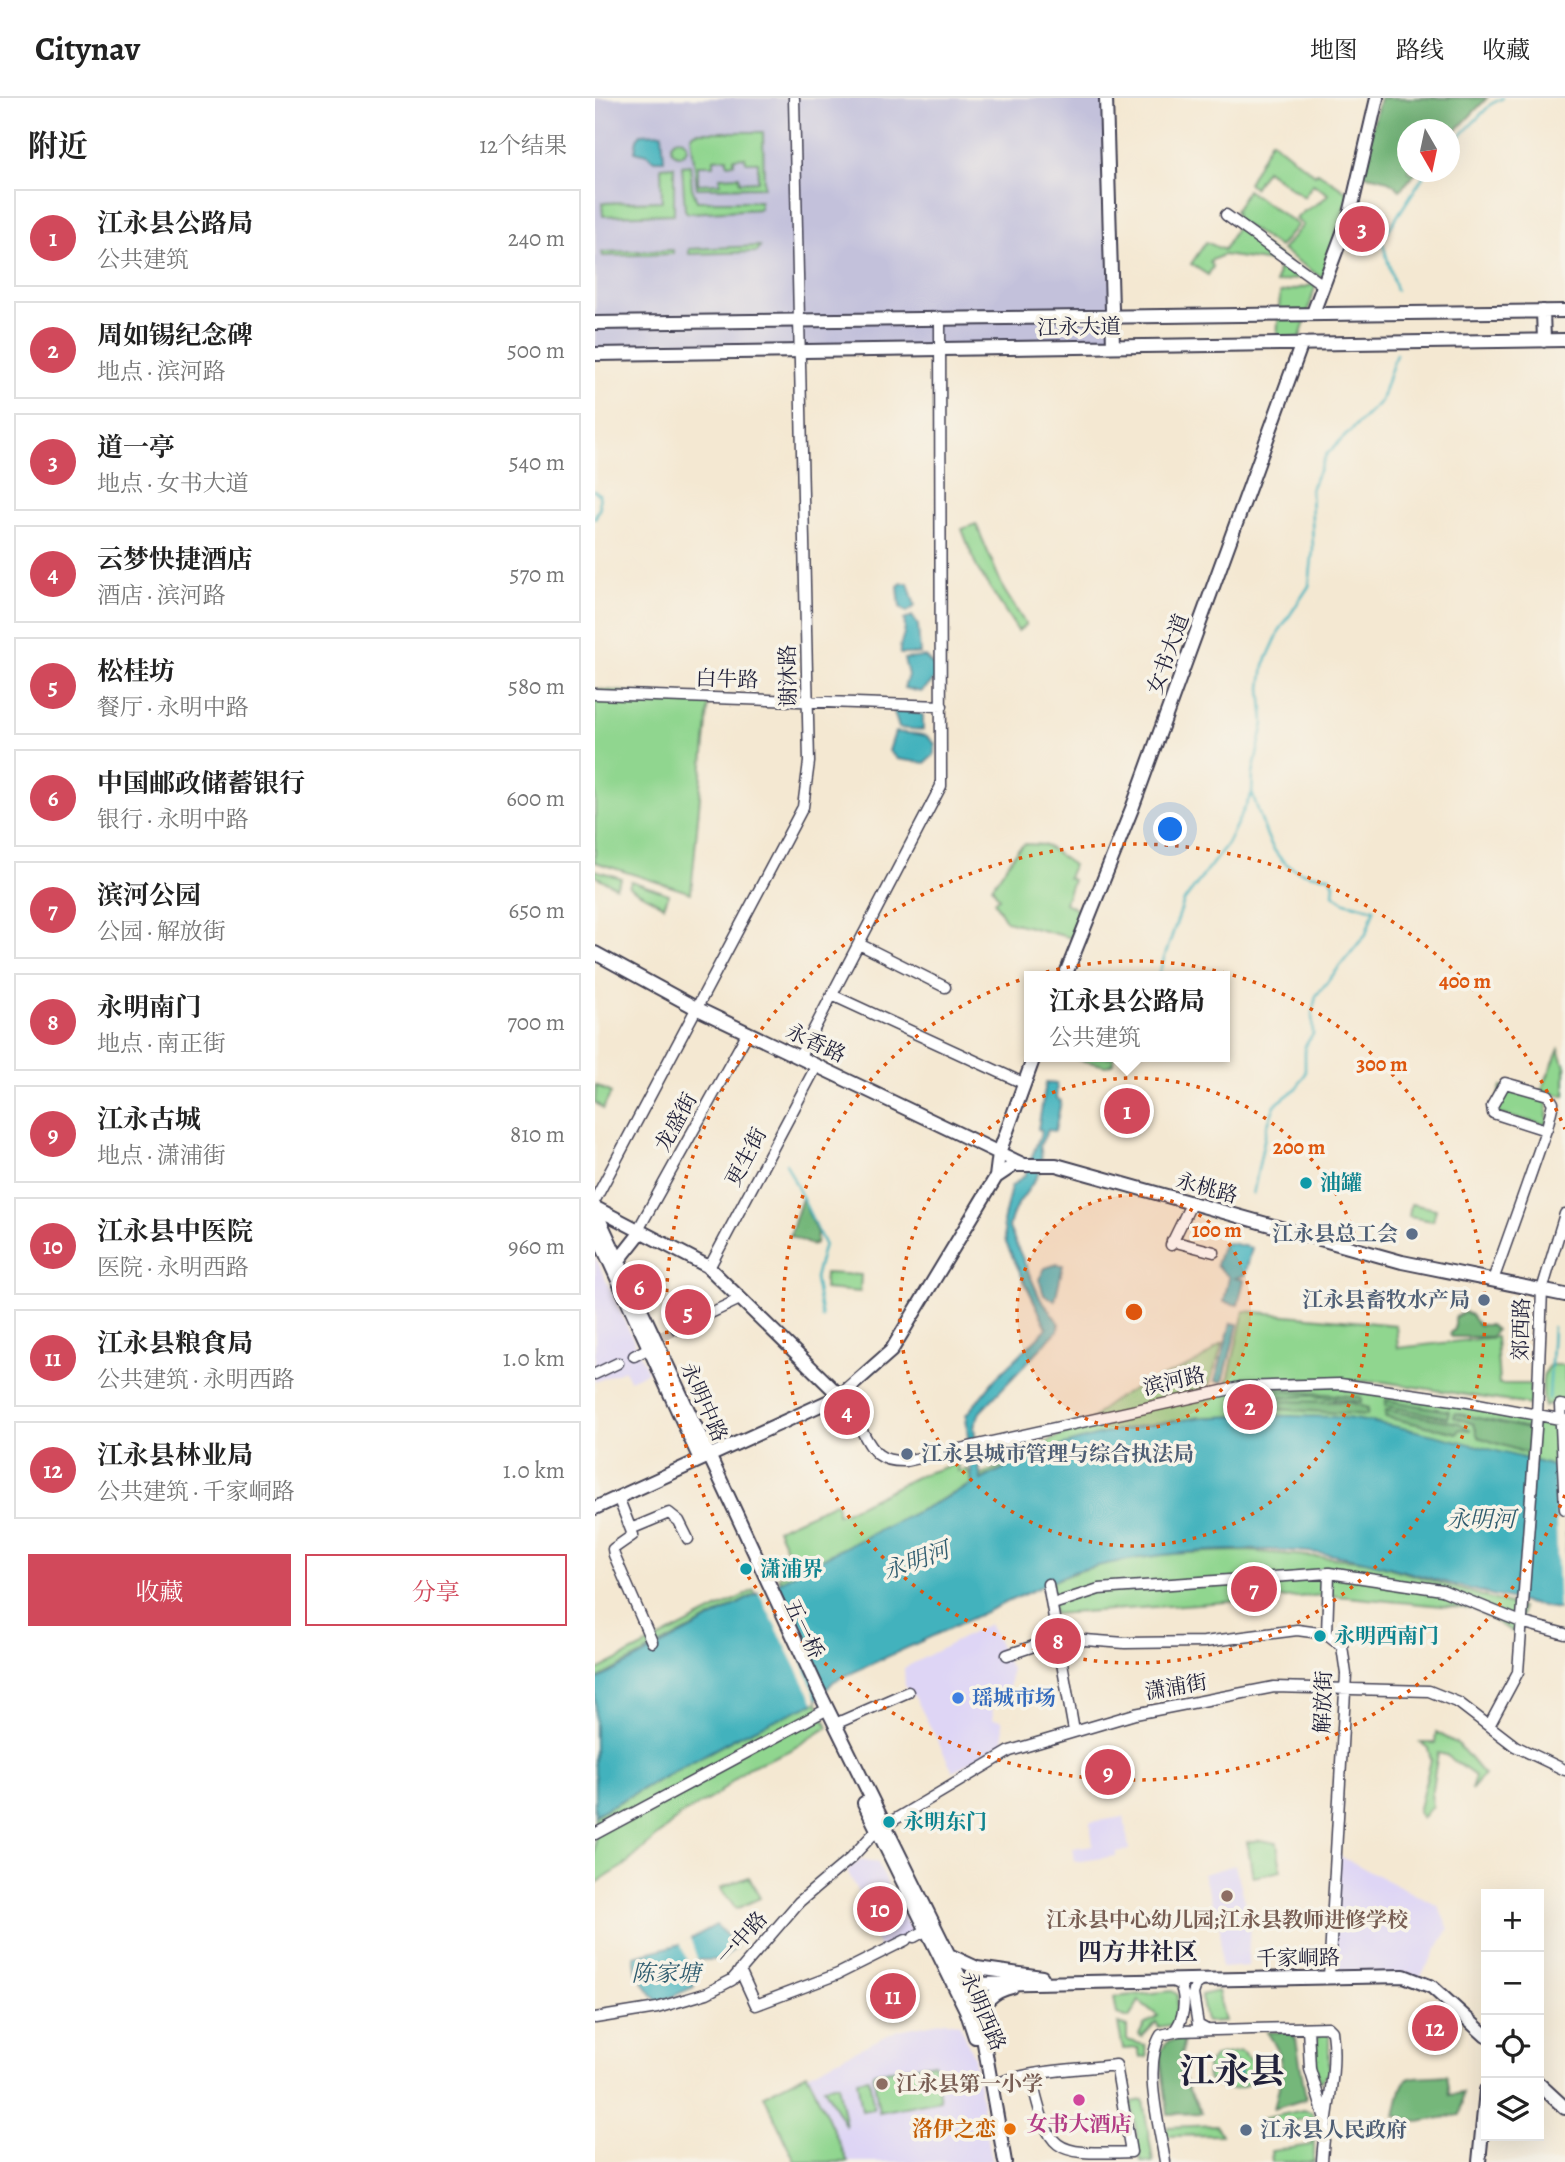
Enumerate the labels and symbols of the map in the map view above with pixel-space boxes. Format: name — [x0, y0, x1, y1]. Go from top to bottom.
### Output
north arrow — [1397, 119, 1460, 182]
pin: 3 — [1339, 203, 1385, 255]
street label: 江永大道 — [1037, 312, 1121, 342]
street label: 女书大道 — [1140, 610, 1196, 698]
street label: 谢沐路 — [773, 644, 803, 708]
street label: 白牛路 — [695, 664, 759, 694]
your location — [1153, 812, 1187, 846]
text: 400 m — [1439, 967, 1492, 995]
street label: 永香路 — [782, 1017, 850, 1069]
text: 300 m — [1356, 1050, 1408, 1078]
pin: 1 — [1104, 1085, 1150, 1137]
street label: 龙盛街 — [648, 1088, 704, 1156]
street label: 更生街 — [719, 1123, 773, 1191]
text: 200 m — [1273, 1133, 1326, 1161]
street label: 永桃路 — [1173, 1166, 1241, 1210]
place label: 油罐 — [1320, 1169, 1362, 1197]
marker: 油罐 — [1298, 1175, 1314, 1191]
text: 100 m — [1192, 1216, 1242, 1244]
place label: 江永县总工会 — [1272, 1220, 1398, 1248]
marker: 江永县总工会 — [1404, 1226, 1420, 1242]
pin: 6 — [616, 1261, 662, 1313]
pin: 5 — [665, 1286, 711, 1338]
place label: 江永县畜牧水产局 — [1302, 1286, 1470, 1314]
marker: 江永县畜牧水产局 — [1476, 1292, 1492, 1308]
street label: 郊西路 — [1506, 1297, 1536, 1361]
centre of rings — [1122, 1300, 1146, 1324]
street label: 永明中路 — [674, 1358, 734, 1446]
street label: 滨河路 — [1140, 1360, 1208, 1402]
pin: 2 — [1227, 1381, 1273, 1433]
pin: 4 — [824, 1386, 870, 1438]
place label: 江永县城市管理与综合执法局 — [921, 1440, 1194, 1468]
marker: 江永县城市管理与综合执法局 — [899, 1446, 915, 1462]
water label: 永明河 — [1447, 1504, 1520, 1535]
water label: 永明河 — [878, 1533, 957, 1587]
place label: 潇浦界 — [760, 1555, 823, 1583]
marker: 潇浦界 — [738, 1561, 754, 1577]
pin: 7 — [1231, 1563, 1277, 1615]
street label: 五一桥 — [778, 1595, 830, 1663]
pin: 8 — [1035, 1615, 1081, 1667]
place label: 永明西南门 — [1334, 1622, 1439, 1650]
marker: 永明西南门 — [1312, 1628, 1328, 1644]
street label: 潇浦街 — [1143, 1668, 1209, 1706]
street label: 解放街 — [1308, 1670, 1338, 1734]
place label: 瑶城市场 — [972, 1684, 1056, 1712]
marker: 瑶城市场 — [950, 1690, 966, 1706]
pin: 9 — [1085, 1746, 1131, 1798]
place label: 永明东门 — [903, 1808, 987, 1836]
marker: 永明东门 — [881, 1814, 897, 1830]
pin: 10 — [857, 1883, 903, 1935]
marker: 江永县中心幼儿园;江永县教师进修学校 — [1219, 1888, 1235, 1904]
street label: 一中路 — [711, 1905, 773, 1971]
place label: 江永县中心幼儿园;江永县教师进修学校 — [1046, 1906, 1408, 1934]
district label: 四方井社区 — [1078, 1936, 1198, 1968]
street label: 千家峒路 — [1256, 1943, 1340, 1973]
water label: 陈家塘 — [632, 1958, 705, 1989]
street label: 永明西路 — [954, 1967, 1012, 2055]
pin: 11 — [870, 1970, 916, 2022]
pin: 12 — [1412, 2002, 1458, 2054]
district label: 江永县 — [1179, 2047, 1285, 2095]
place label: 江永县第一小学 — [896, 2070, 1043, 2098]
marker: 江永县第一小学 — [874, 2076, 890, 2092]
marker: 女书大酒店 — [1071, 2092, 1087, 2108]
place label: 女书大酒店 — [1027, 2110, 1132, 2138]
place label: 洛伊之恋 — [912, 2115, 996, 2143]
place label: 江永县人民政府 — [1260, 2116, 1407, 2144]
marker: 洛伊之恋 — [1002, 2121, 1018, 2137]
marker: 江永县人民政府 — [1238, 2122, 1254, 2138]

